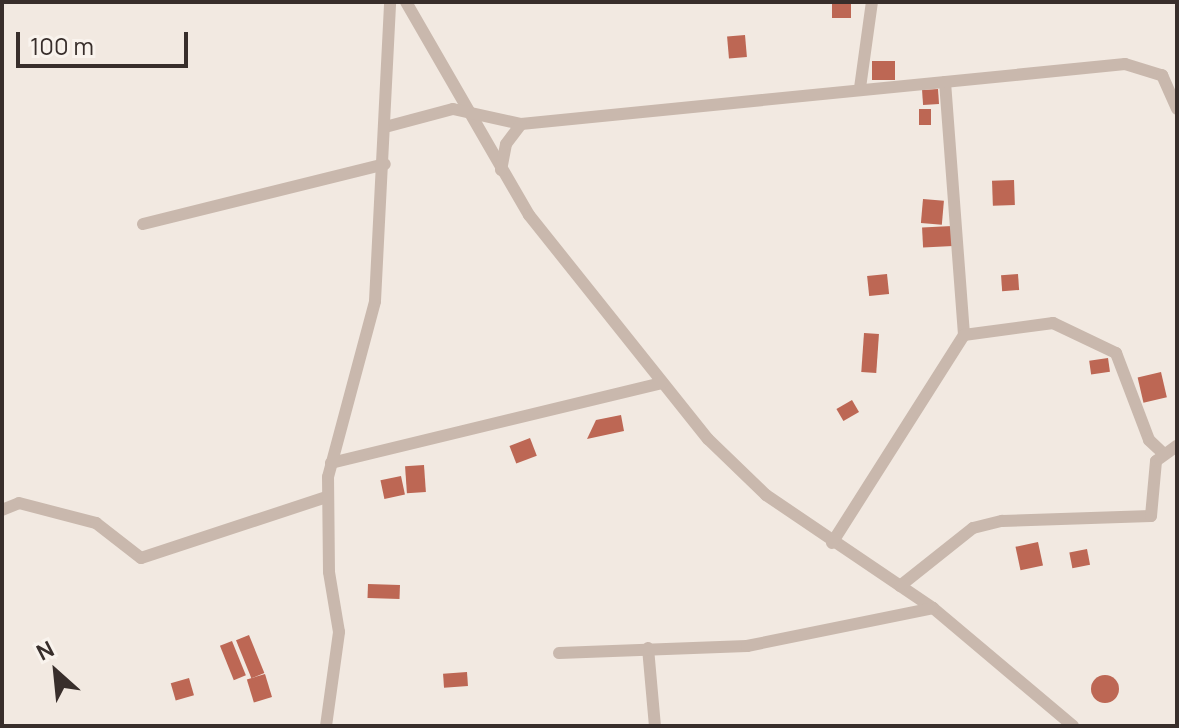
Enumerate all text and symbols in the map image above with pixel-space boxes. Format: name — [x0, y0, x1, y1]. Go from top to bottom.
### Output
scale bar — [20, 16, 192, 66]
text: 100 m — [30, 29, 94, 62]
north arrow — [16, 632, 96, 712]
text: N — [31, 634, 59, 668]

